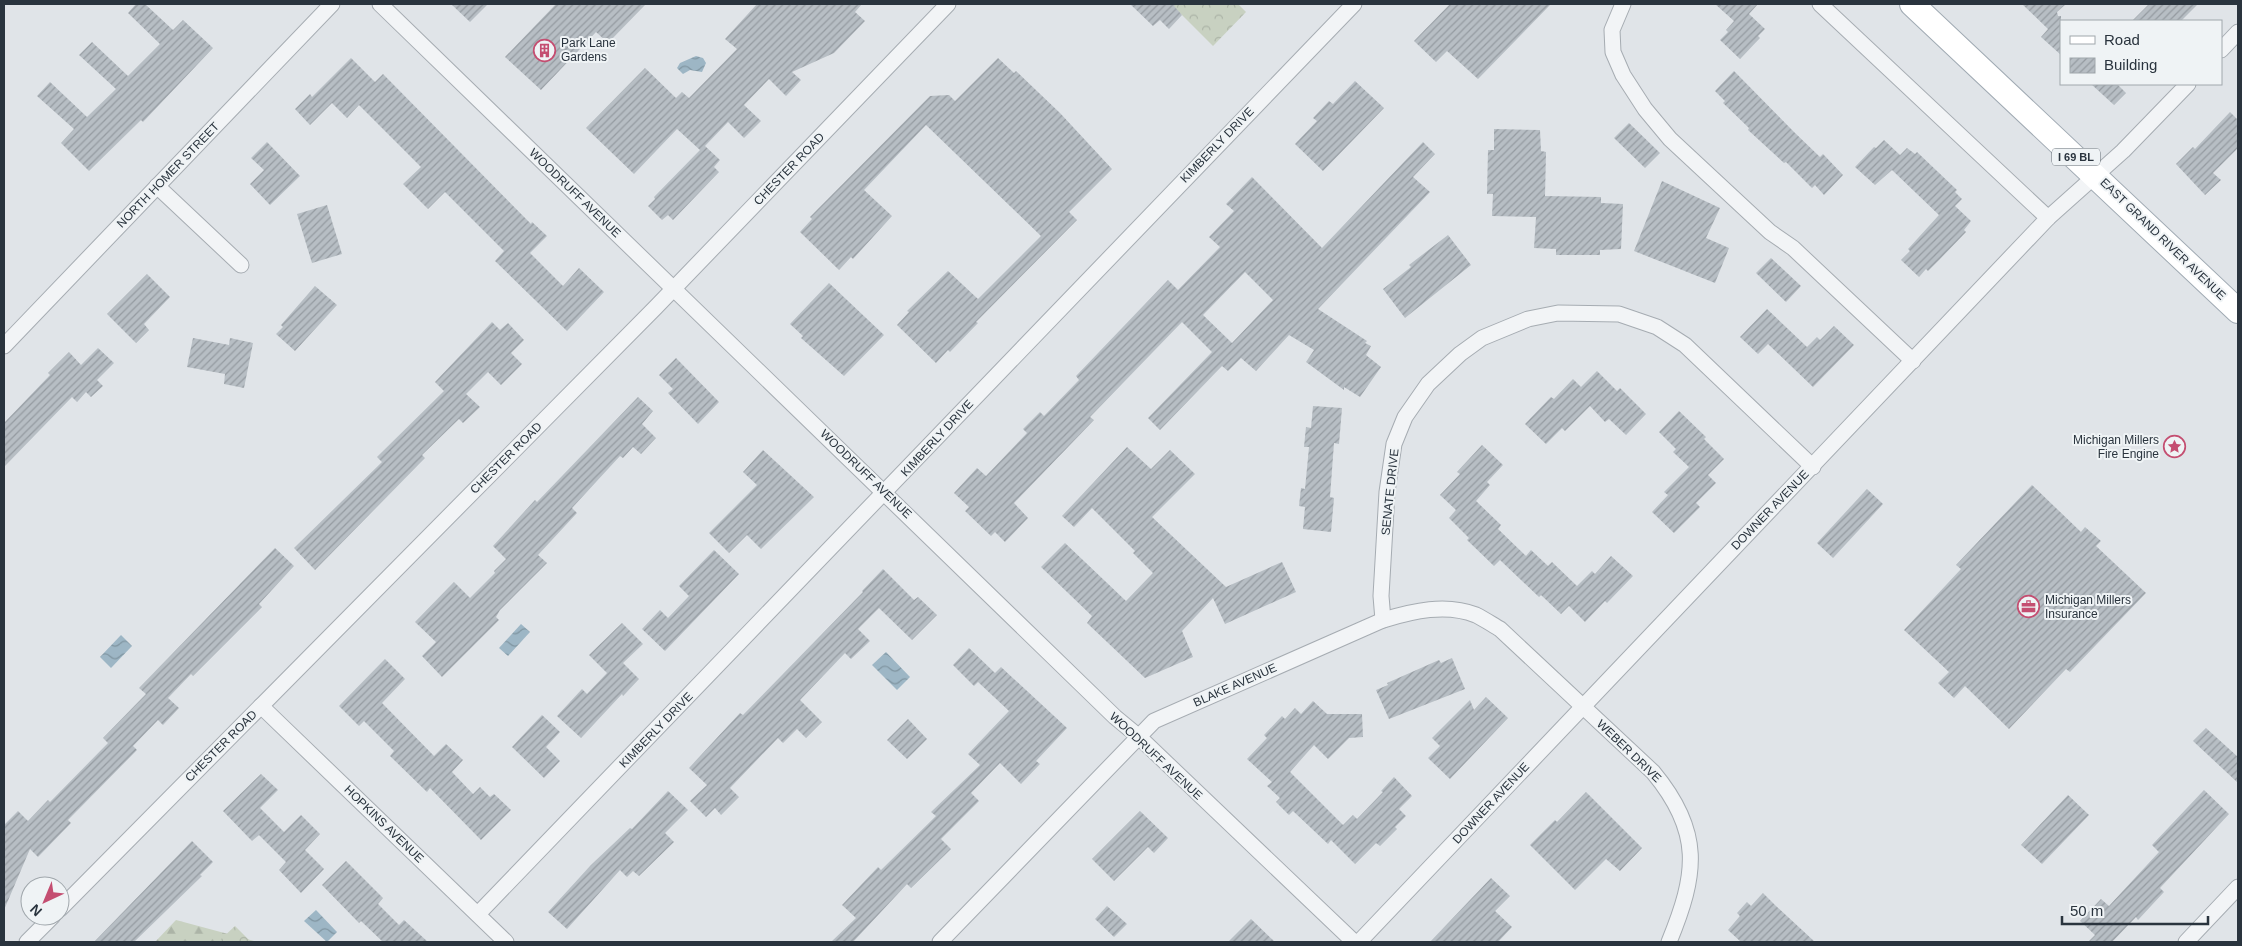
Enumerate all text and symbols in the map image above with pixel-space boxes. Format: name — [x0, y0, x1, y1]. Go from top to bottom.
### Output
legend — [2060, 20, 2222, 85]
text: Road — [2104, 31, 2140, 48]
place label: Park Lane Gardens — [561, 36, 616, 64]
building icon: Park Lane Gardens — [533, 38, 557, 62]
text: Building — [2104, 56, 2157, 73]
street label: KIMBERLY DRIVE — [1177, 104, 1257, 186]
street label: NORTH HOMER STREET — [114, 119, 223, 231]
street label: CHESTER ROAD — [751, 130, 827, 208]
street label: WOODRUFF AVENUE — [526, 146, 624, 240]
road number: I 69 BL — [2052, 148, 2100, 166]
street label: EAST GRAND RIVER AVENUE — [2097, 175, 2229, 303]
street label: KIMBERLY DRIVE — [898, 397, 976, 479]
street label: CHESTER ROAD — [467, 419, 545, 497]
street label: WOODRUFF AVENUE — [817, 427, 915, 521]
place label: Michigan Millers Fire Engine — [2073, 433, 2159, 461]
place icon: Michigan Millers Fire Engine — [2163, 435, 2187, 459]
street label: SENATE DRIVE — [1378, 448, 1402, 536]
street label: DOWNER AVENUE — [1728, 467, 1812, 553]
place label: Michigan Millers Insurance — [2045, 593, 2131, 621]
office icon: Michigan Millers Insurance — [2017, 595, 2041, 619]
street label: BLAKE AVENUE — [1191, 660, 1279, 710]
street label: KIMBERLY DRIVE — [616, 689, 696, 771]
street label: CHESTER ROAD — [182, 707, 260, 785]
street label: WOODRUFF AVENUE — [1107, 709, 1205, 803]
street label: WEBER DRIVE — [1594, 717, 1664, 785]
street label: DOWNER AVENUE — [1450, 760, 1532, 846]
street label: HOPKINS AVENUE — [341, 782, 427, 866]
north arrow — [20, 876, 70, 926]
scale bar — [2062, 894, 2208, 926]
text: N — [27, 901, 45, 920]
text: 50 m — [2070, 902, 2103, 919]

